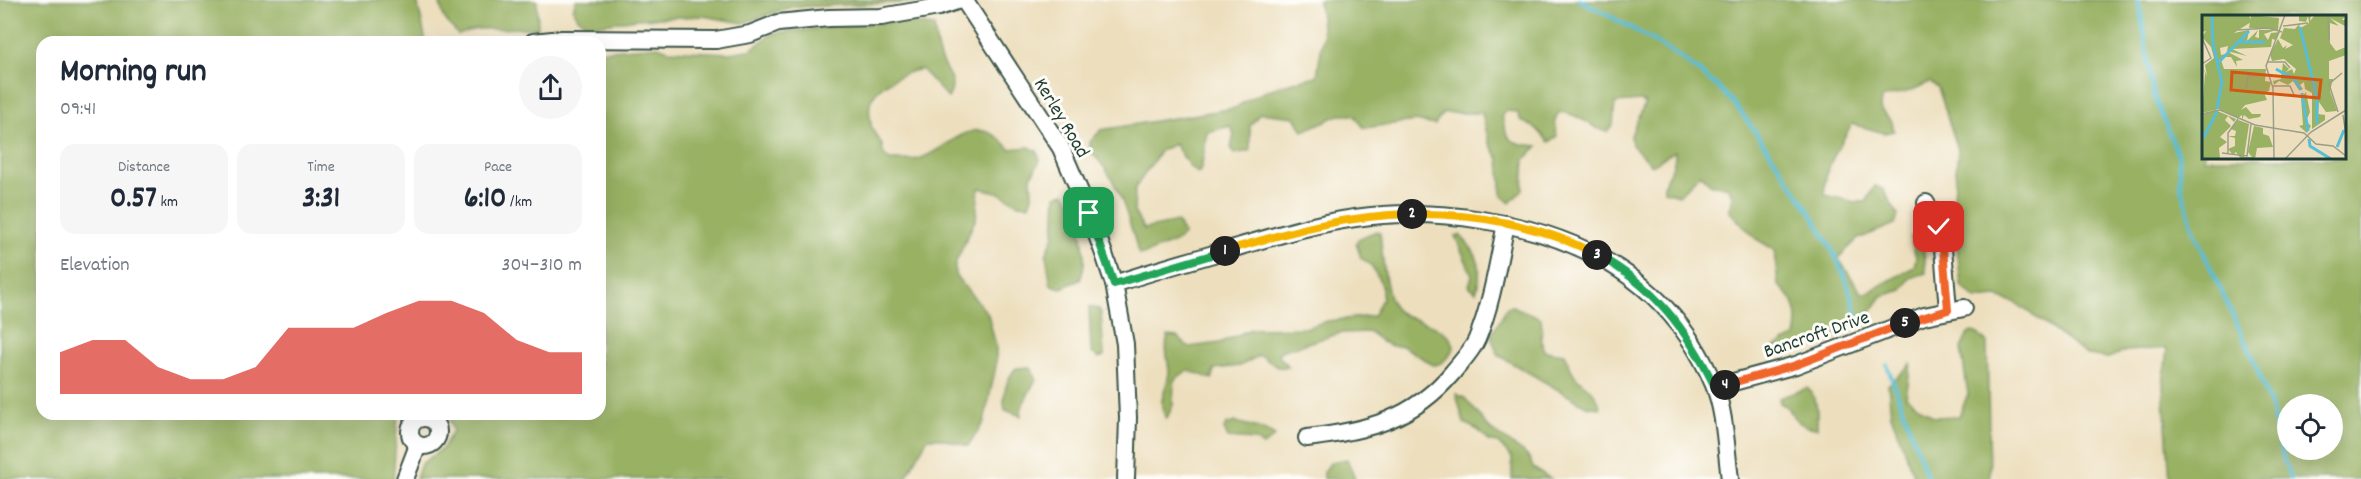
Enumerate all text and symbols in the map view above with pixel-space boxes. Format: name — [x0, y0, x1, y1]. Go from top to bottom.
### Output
inset map — [2202, 15, 2346, 159]
text: Morning run — [60, 50, 207, 97]
button: share — [519, 56, 582, 119]
street label: Kerley Road — [1025, 73, 1095, 164]
text: 09:41 — [60, 96, 96, 124]
text: Distance — [118, 156, 170, 179]
text: Time — [307, 156, 335, 179]
text: Pace — [484, 156, 512, 179]
text: 0.57 — [110, 179, 157, 222]
text: 3:31 — [302, 179, 340, 222]
text: 6:10 — [464, 179, 506, 222]
pin — [1063, 187, 1114, 238]
text: km — [157, 191, 178, 214]
text: /km — [506, 191, 532, 214]
icon: arrive — [1072, 196, 1105, 229]
pin: 2 — [1397, 199, 1427, 229]
pin — [1913, 201, 1964, 252]
text: 2 — [1409, 202, 1416, 225]
icon: check — [1922, 210, 1955, 243]
pin: 1 — [1210, 236, 1240, 266]
text: 1 — [1223, 239, 1227, 262]
pin: 3 — [1582, 240, 1612, 270]
text: 3 — [1593, 243, 1601, 266]
text: Elevation — [60, 252, 130, 280]
text: 304–310 m — [502, 252, 582, 280]
street label: Bancroft Drive — [1760, 305, 1874, 367]
pin: 5 — [1890, 308, 1920, 338]
text: 5 — [1901, 311, 1909, 334]
pin: 4 — [1710, 370, 1740, 400]
text: 4 — [1722, 373, 1728, 396]
map controls — [2277, 394, 2343, 460]
button: locate — [2277, 394, 2343, 460]

